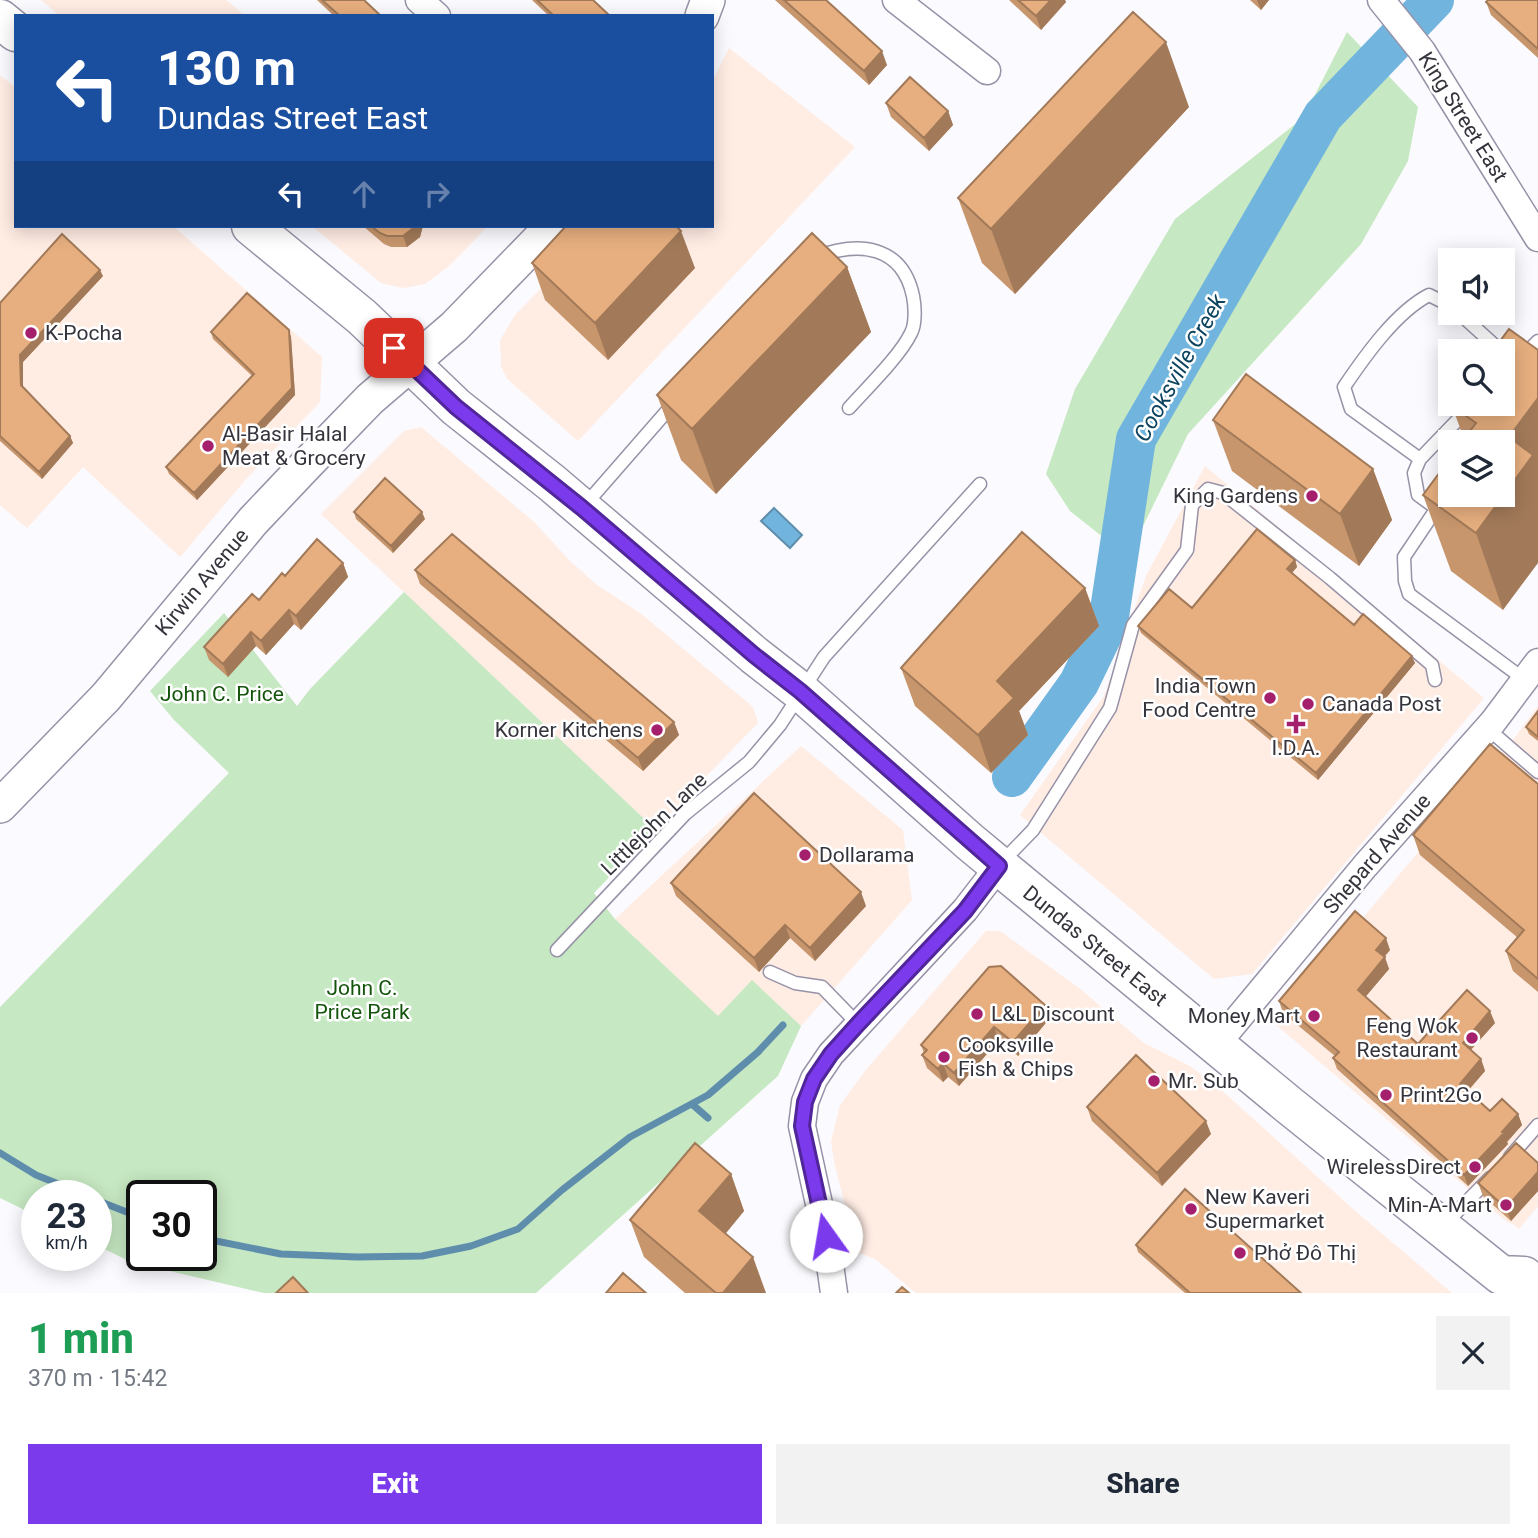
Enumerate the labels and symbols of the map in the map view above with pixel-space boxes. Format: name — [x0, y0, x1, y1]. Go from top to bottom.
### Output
street label: King Street East — [1413, 48, 1513, 186]
water label: Cooksville Creek — [1128, 289, 1232, 446]
pin — [364, 318, 424, 378]
place label: K-Pocha — [45, 321, 122, 345]
marker: K-Pocha — [23, 325, 39, 341]
place label: Al-Basir Halal Meat & Grocery — [222, 422, 366, 470]
marker: Al-Basir Halal Meat & Grocery — [200, 438, 216, 454]
place label: King Gardens — [1173, 484, 1298, 508]
marker: King Gardens — [1304, 488, 1320, 504]
street label: Kirwin Avenue — [150, 524, 254, 640]
place label: India Town Food Centre — [1142, 674, 1256, 722]
park label: John C. Price — [160, 682, 284, 706]
marker: India Town Food Centre — [1262, 690, 1278, 706]
place label: Canada Post — [1322, 692, 1442, 716]
marker: Canada Post — [1300, 696, 1316, 712]
marker: I.D.A. — [1288, 716, 1304, 732]
place label: Korner Kitchens — [495, 718, 643, 742]
marker: Korner Kitchens — [649, 722, 665, 738]
place label: I.D.A. — [1272, 736, 1320, 760]
street label: Littlejohn Lane — [596, 768, 712, 880]
street label: Shepard Avenue — [1318, 789, 1436, 919]
place label: Dollarama — [819, 843, 914, 867]
marker: Dollarama — [797, 847, 813, 863]
street label: Dundas Street East — [1018, 881, 1172, 1011]
park label: John C. Price Park — [314, 976, 410, 1024]
place label: L&L Discount — [991, 1002, 1115, 1026]
place label: Money Mart — [1188, 1004, 1300, 1028]
marker: L&L Discount — [969, 1006, 985, 1022]
marker: Money Mart — [1306, 1008, 1322, 1024]
place label: Feng Wok Restaurant — [1357, 1014, 1458, 1062]
marker: Feng Wok Restaurant — [1464, 1030, 1480, 1046]
place label: Cooksville Fish & Chips — [958, 1033, 1074, 1081]
marker: Cooksville Fish & Chips — [936, 1049, 952, 1065]
place label: Mr. Sub — [1168, 1069, 1239, 1093]
marker: Mr. Sub — [1146, 1073, 1162, 1089]
place label: Print2Go — [1400, 1083, 1482, 1107]
marker: Print2Go — [1378, 1087, 1394, 1103]
place label: WirelessDirect — [1326, 1155, 1461, 1179]
marker: WirelessDirect — [1467, 1159, 1483, 1175]
speed limit sign: 30 — [126, 1180, 217, 1271]
place label: New Kaveri Supermarket — [1205, 1185, 1325, 1233]
place label: Min-A-Mart — [1387, 1193, 1492, 1217]
marker: Min-A-Mart — [1498, 1197, 1514, 1213]
position arrow — [789, 1199, 863, 1273]
marker: New Kaveri Supermarket — [1183, 1201, 1199, 1217]
place label: Phở Đô Thị — [1254, 1241, 1356, 1265]
marker: Phở Đô Thị — [1232, 1245, 1248, 1261]

